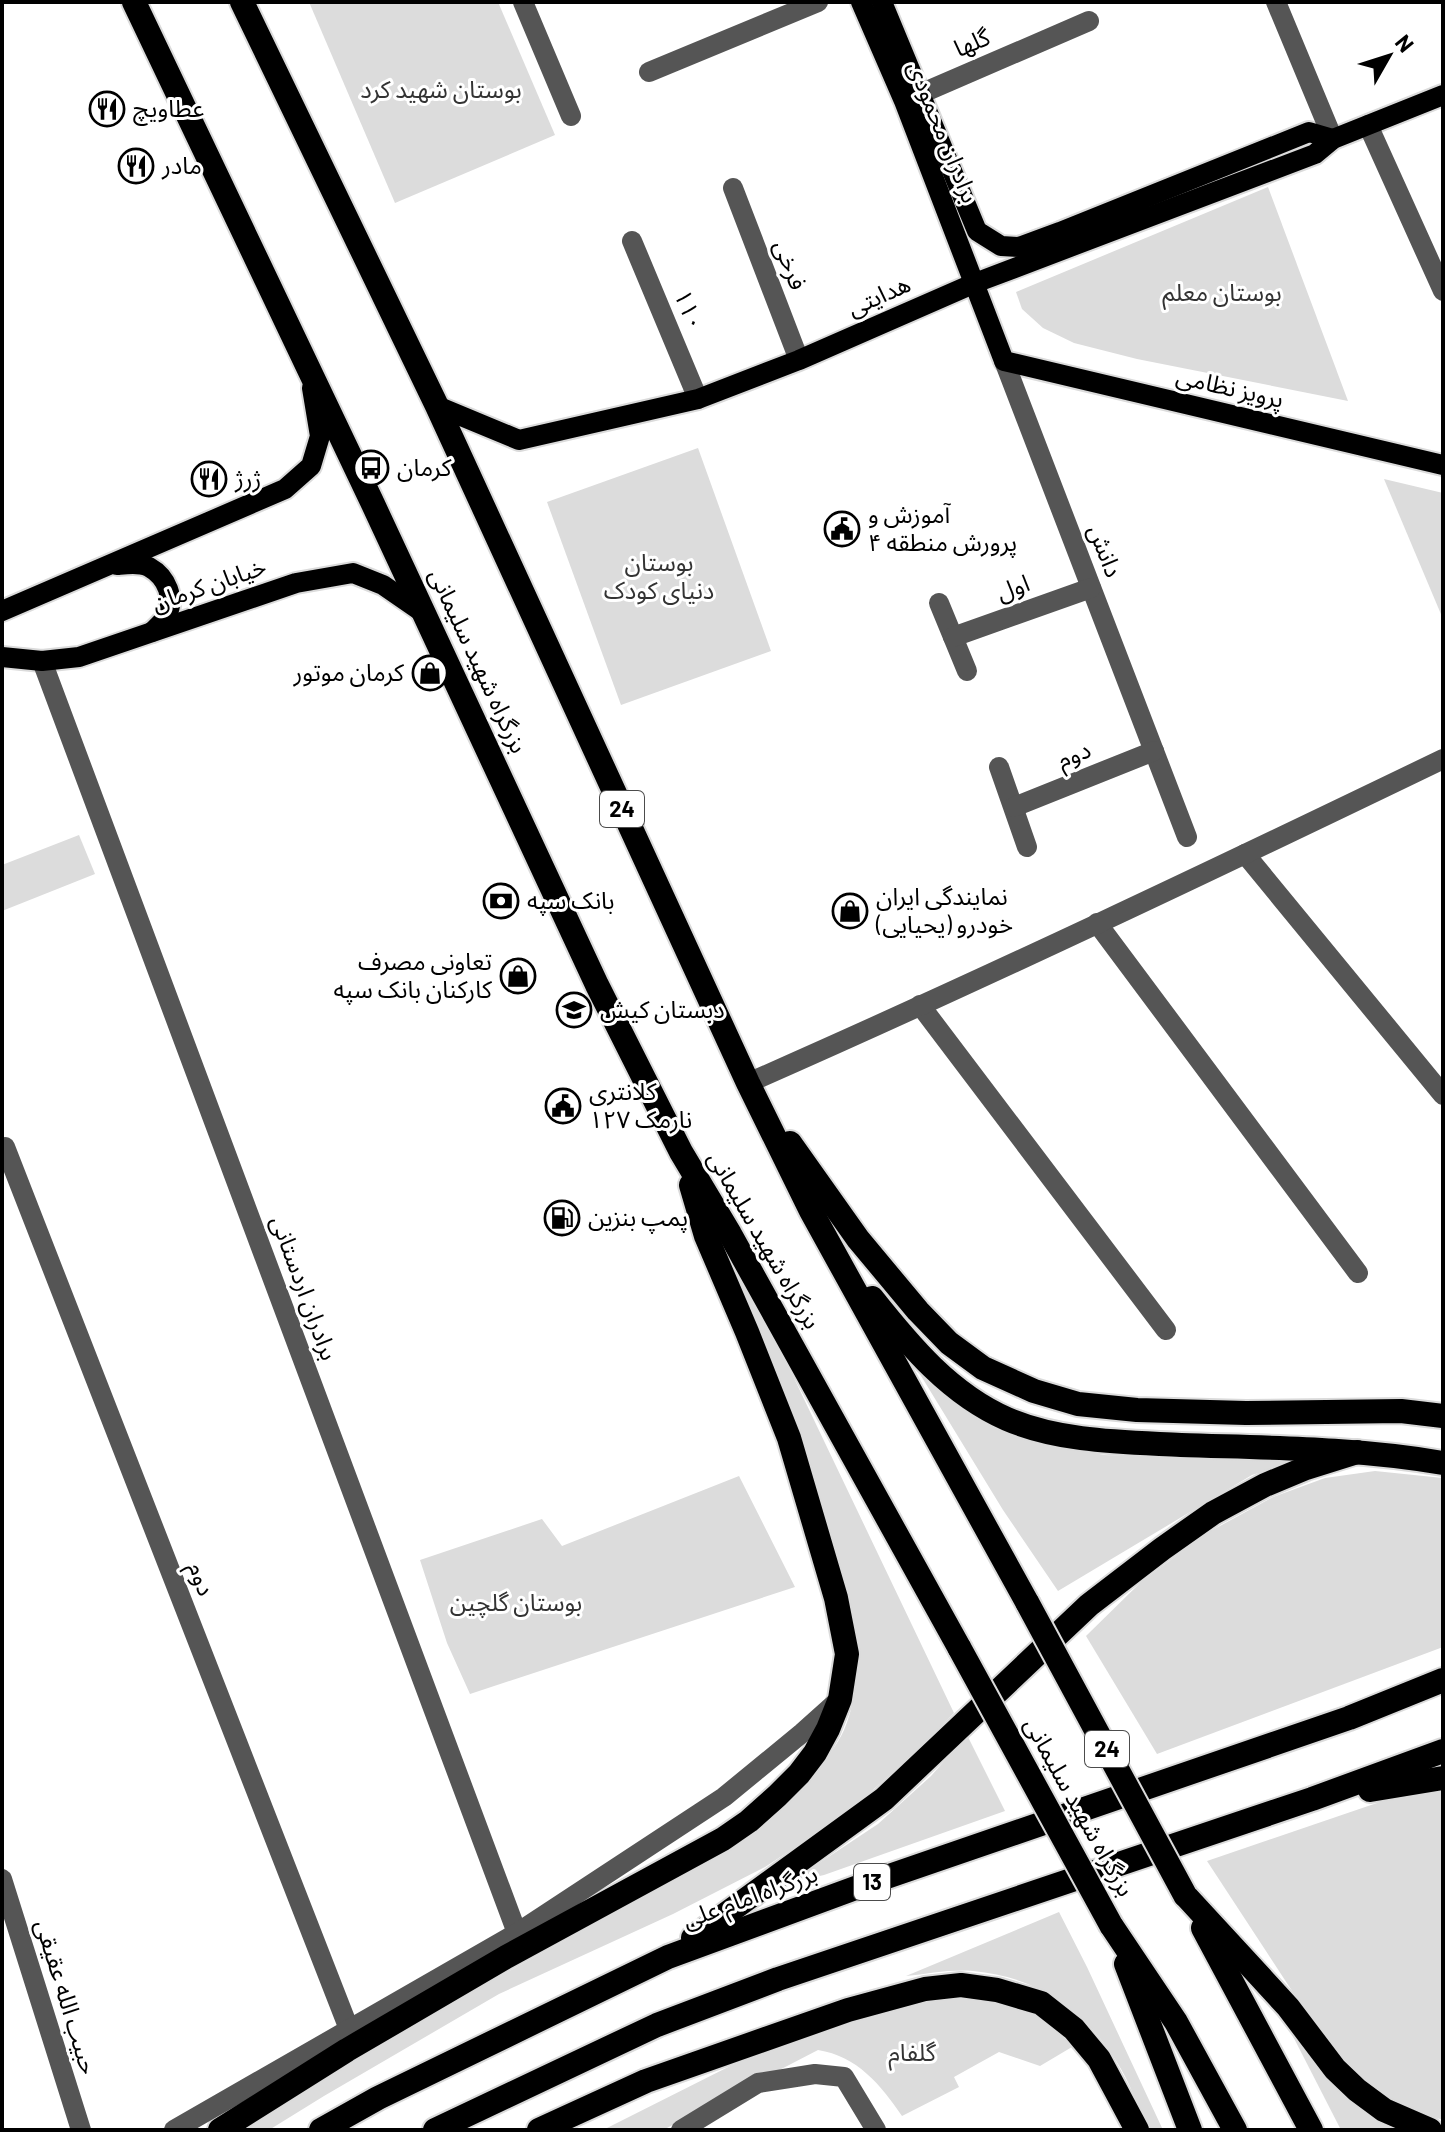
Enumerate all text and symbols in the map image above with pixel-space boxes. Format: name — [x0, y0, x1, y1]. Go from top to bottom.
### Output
north arrow — [1349, 16, 1429, 96]
street label: گلها — [949, 21, 995, 62]
text: N — [1391, 29, 1420, 57]
street label: برادران محمودی — [902, 56, 986, 207]
park label: بوستان شهید کرد — [360, 74, 522, 104]
restaurant icon: عطاویچ — [88, 90, 126, 128]
place label: عطاویچ — [133, 93, 204, 126]
restaurant icon: مادر — [117, 147, 155, 185]
place label: مادر — [161, 150, 202, 180]
street label: فرخی — [768, 235, 814, 294]
street label: هدایتی — [842, 268, 915, 321]
park label: بوستان معلم — [1162, 277, 1282, 310]
street label: ۱۱۰ — [669, 285, 712, 334]
street label: پرویز نظامی — [1173, 360, 1287, 415]
bus stop icon: کرمان — [352, 449, 390, 487]
place label: کرمان — [397, 452, 453, 482]
restaurant icon: ژرژ — [190, 460, 228, 498]
place label: ژرژ — [234, 463, 261, 493]
place label: آموزش و پرورش منطقه ۴ — [868, 499, 1017, 558]
public building icon: آموزش و پرورش منطقه ۴ — [823, 510, 861, 548]
street label: دانش — [1083, 520, 1130, 581]
park label: بوستان دنیای کودک — [604, 547, 714, 605]
street label: خیابان کرمان — [147, 550, 270, 618]
street label: بزرگراه شهید سلیمانی — [423, 563, 535, 758]
street label: اول — [992, 567, 1033, 607]
shop icon: کرمان موتور — [411, 654, 449, 692]
place label: کرمان موتور — [293, 657, 405, 687]
street label: دوم — [1052, 734, 1096, 778]
road number: 24 — [600, 791, 644, 827]
place label: نمایندگی ایران خودرو (یحیایی) — [875, 881, 1013, 939]
bank icon: بانک سپه — [482, 882, 520, 920]
place label: بانک سپه — [527, 885, 615, 916]
shop icon: نمایندگی ایران خودرو (یحیایی) — [831, 892, 869, 930]
place label: تعاونی مصرف کارکنان بانک سپه — [333, 946, 493, 1005]
shop icon: تعاونی مصرف کارکنان بانک سپه — [499, 957, 537, 995]
school or university icon: دبستان کیش — [555, 991, 593, 1029]
place label: دبستان کیش — [600, 994, 725, 1024]
place label: کلانتری ۱۲۷ نارمک — [589, 1076, 692, 1134]
public building icon: کلانتری ۱۲۷ نارمک — [544, 1087, 582, 1125]
street label: بزرگراه شهید سلیمانی — [702, 1145, 828, 1334]
fuel station icon: پمپ بنزین — [543, 1199, 581, 1237]
place label: پمپ بنزین — [588, 1202, 688, 1234]
street label: برادران اردستانی — [265, 1211, 345, 1364]
street label: دوم — [178, 1557, 222, 1601]
park label: بوستان گلچین — [450, 1587, 582, 1618]
street label: بزرگراه شهید سلیمانی — [1018, 1712, 1142, 1901]
road number: 24 — [1085, 1731, 1129, 1767]
street label: بزرگراه امام علی — [678, 1858, 823, 1938]
road number: 13 — [854, 1864, 890, 1900]
street label: حبیب الله عقیقی — [30, 1916, 105, 2078]
park label: گلفام — [888, 2037, 937, 2071]

